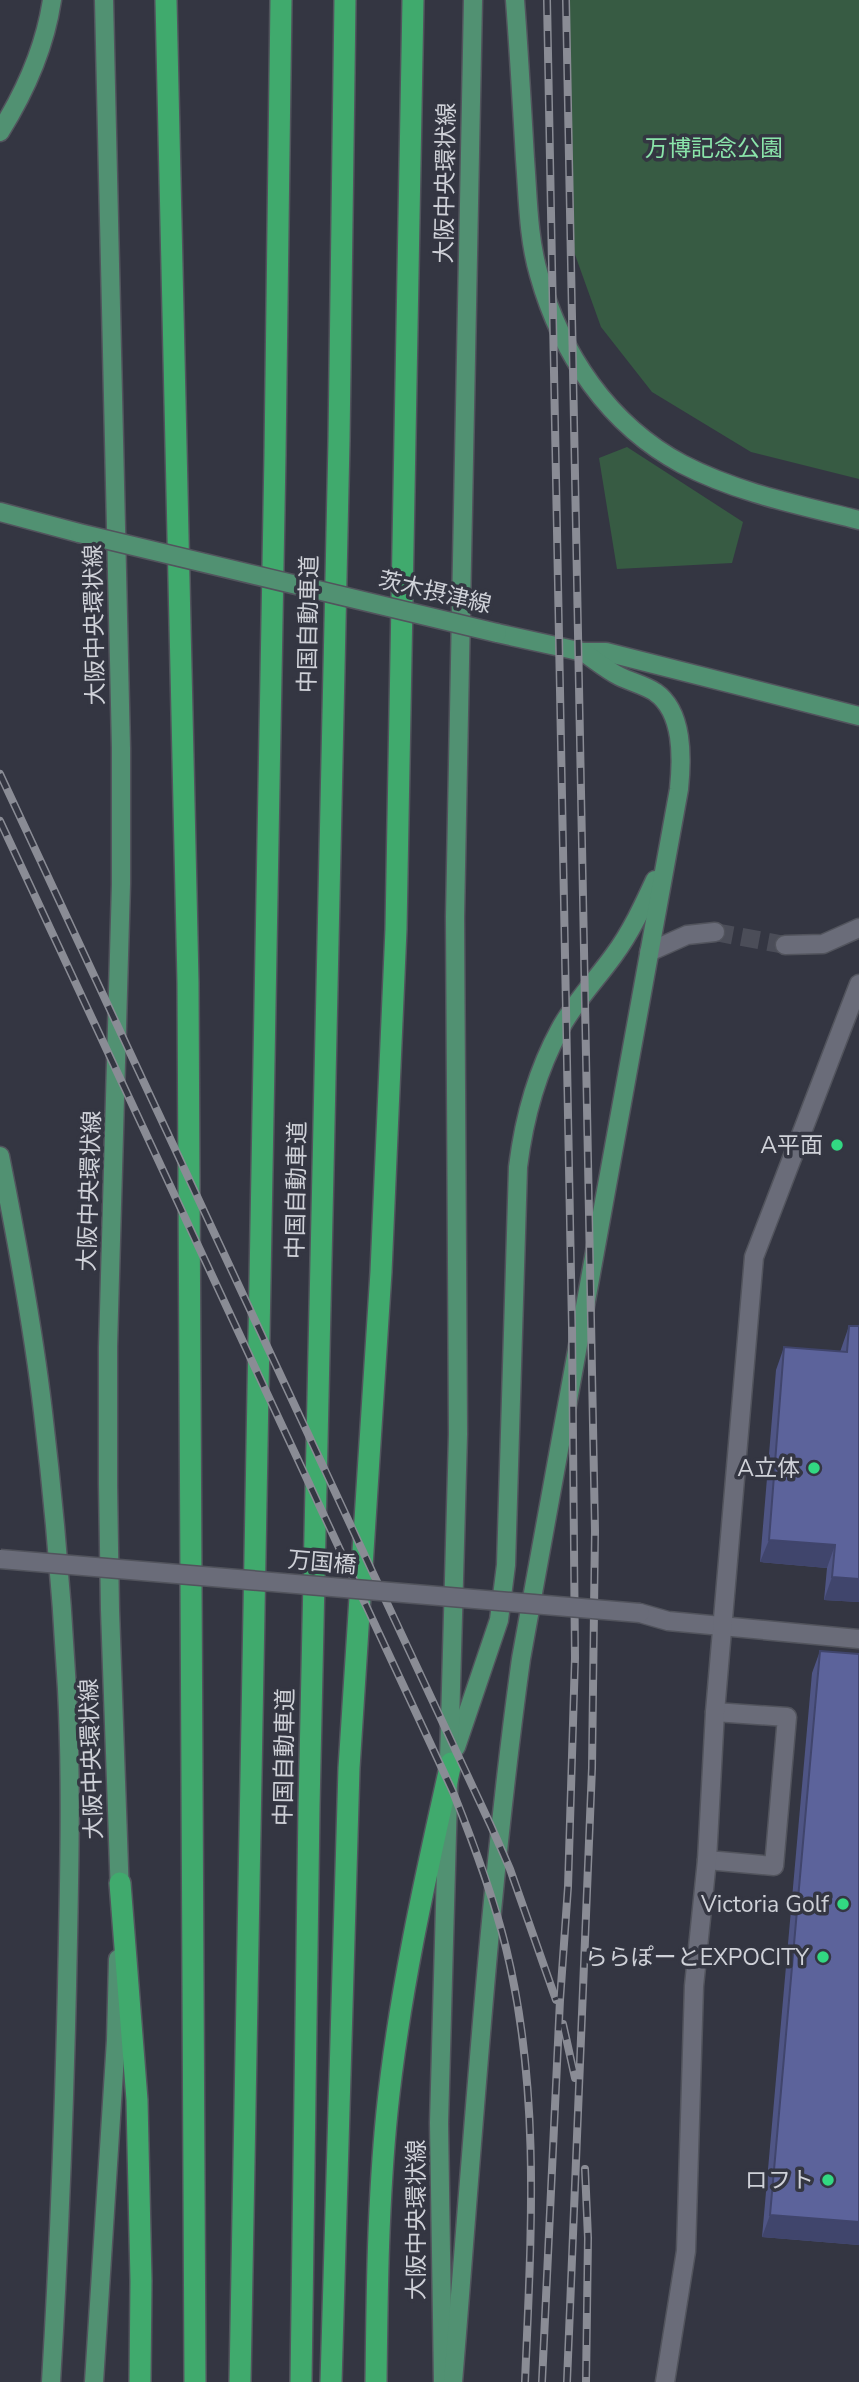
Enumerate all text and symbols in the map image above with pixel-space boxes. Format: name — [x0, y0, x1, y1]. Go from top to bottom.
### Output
street label: 大阪中央環状線 — [429, 102, 462, 264]
park label: 万博記念公園 — [645, 133, 783, 164]
street label: 大阪中央環状線 — [78, 544, 111, 706]
street label: 中国自動車道 — [292, 555, 325, 693]
street label: 茨木摂津線 — [375, 564, 494, 621]
street label: 大阪中央環状線 — [71, 1110, 108, 1272]
street label: 中国自動車道 — [280, 1121, 313, 1259]
place label: A平面 — [760, 1130, 823, 1161]
marker: A平面 — [829, 1137, 845, 1153]
place label: A立体 — [737, 1453, 800, 1484]
marker: A立体 — [806, 1460, 822, 1476]
street label: 万国橋 — [286, 1544, 358, 1581]
street label: 大阪中央環状線 — [73, 1678, 110, 1840]
street label: 中国自動車道 — [268, 1688, 301, 1826]
place label: Victoria Golf — [700, 1889, 829, 1920]
marker: Victoria Golf — [835, 1896, 851, 1912]
place label: ららぽーとEXPOCITY — [585, 1942, 809, 1973]
marker: ららぽーとEXPOCITY — [815, 1949, 831, 1965]
street label: 大阪中央環状線 — [401, 2140, 432, 2301]
place label: ロフト — [745, 2165, 814, 2196]
marker: ロフト — [820, 2172, 836, 2188]

